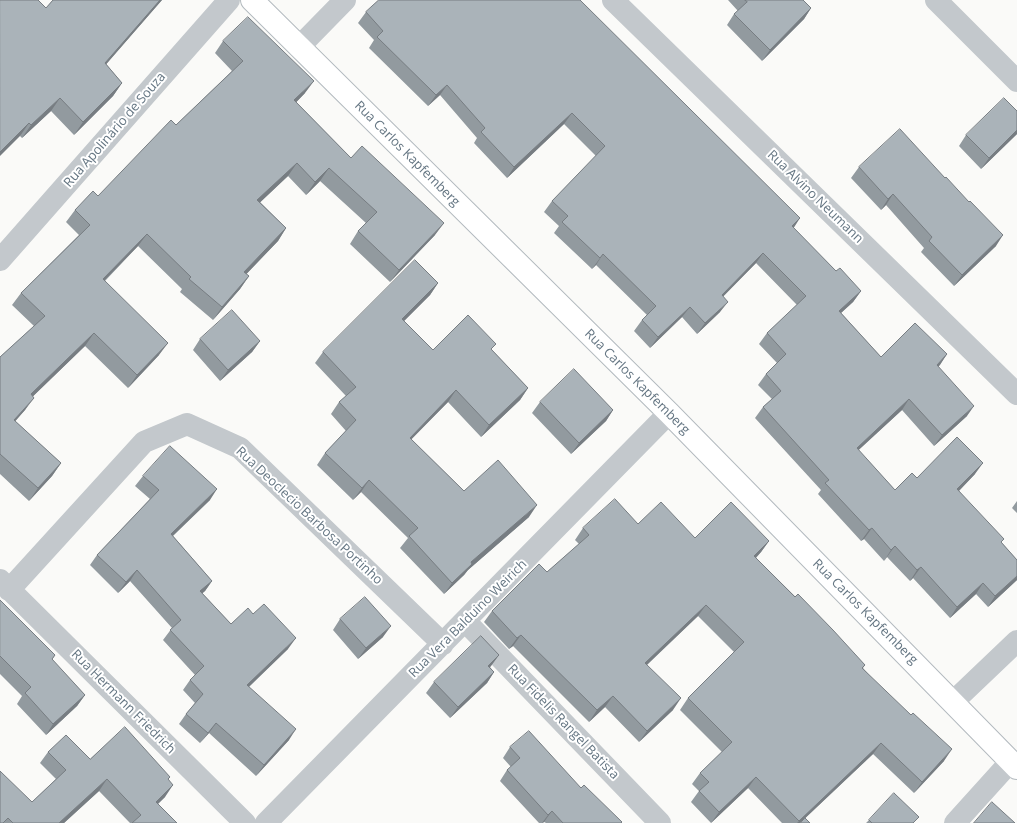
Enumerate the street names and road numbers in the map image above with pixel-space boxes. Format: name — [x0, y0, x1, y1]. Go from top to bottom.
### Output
street label: Rua Apolinário de Souza — [61, 69, 169, 191]
street label: Rua Carlos Kapfemberg — [351, 98, 463, 210]
street label: Rua Alvino Neumann — [764, 147, 866, 247]
street label: Rua Carlos Kapfemberg — [581, 326, 693, 438]
street label: Rua Deoclecio Barbosa Portinho — [232, 444, 386, 588]
street label: Rua Carlos Kapfemberg — [809, 556, 921, 668]
street label: Rua Vera Balduino Weirich — [406, 557, 530, 681]
street label: Rua Hermann Friedrich — [68, 647, 178, 757]
street label: Rua Fidelis Rangel Batista — [504, 661, 622, 783]

